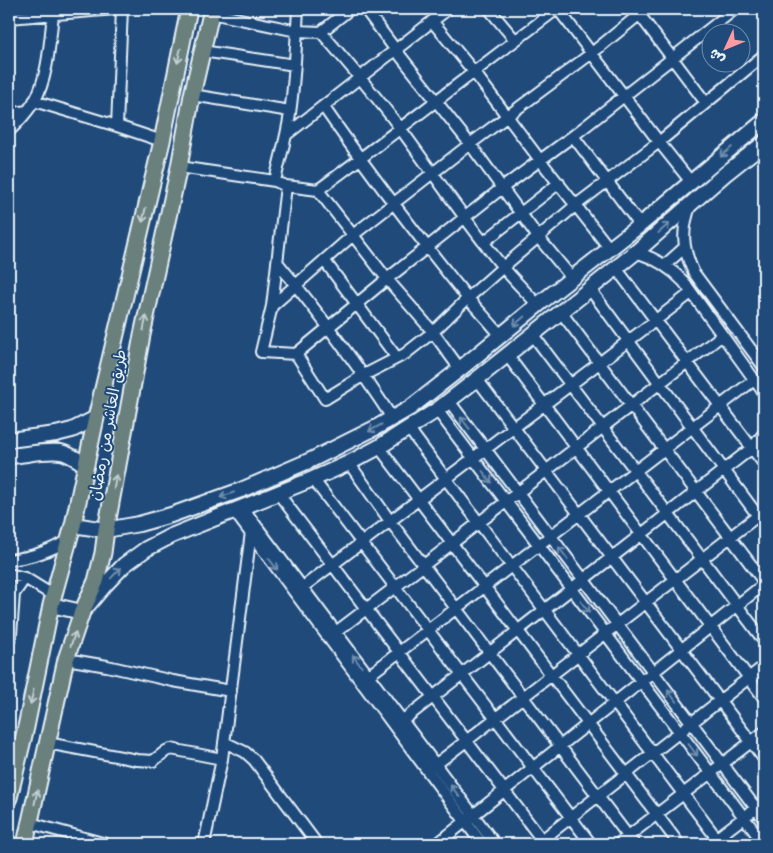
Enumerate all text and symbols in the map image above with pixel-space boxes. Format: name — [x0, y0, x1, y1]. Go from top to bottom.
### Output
north arrow — [700, 22, 750, 72]
text: ش — [706, 45, 728, 68]
one-way arrow — [174, 48, 183, 64]
one-way arrow — [720, 146, 733, 157]
one-way arrow — [139, 207, 148, 223]
one-way arrow — [657, 222, 670, 234]
one-way arrow — [141, 315, 150, 331]
one-way arrow — [513, 315, 526, 327]
street label: طريق العاشر من رمضان — [86, 348, 130, 502]
one-way arrow — [460, 417, 471, 430]
one-way arrow — [368, 424, 383, 433]
one-way arrow — [482, 470, 493, 483]
one-way arrow — [110, 475, 120, 491]
one-way arrow — [220, 491, 235, 500]
one-way arrow — [558, 546, 568, 560]
one-way arrow — [268, 557, 278, 571]
one-way arrow — [110, 567, 122, 579]
one-way arrow — [580, 600, 591, 613]
one-way arrow — [69, 631, 79, 647]
one-way arrow — [352, 655, 363, 668]
one-way arrow — [27, 689, 36, 705]
one-way arrow — [666, 690, 677, 703]
one-way arrow — [688, 743, 699, 756]
one-way arrow — [450, 784, 460, 798]
one-way arrow — [32, 789, 41, 805]

